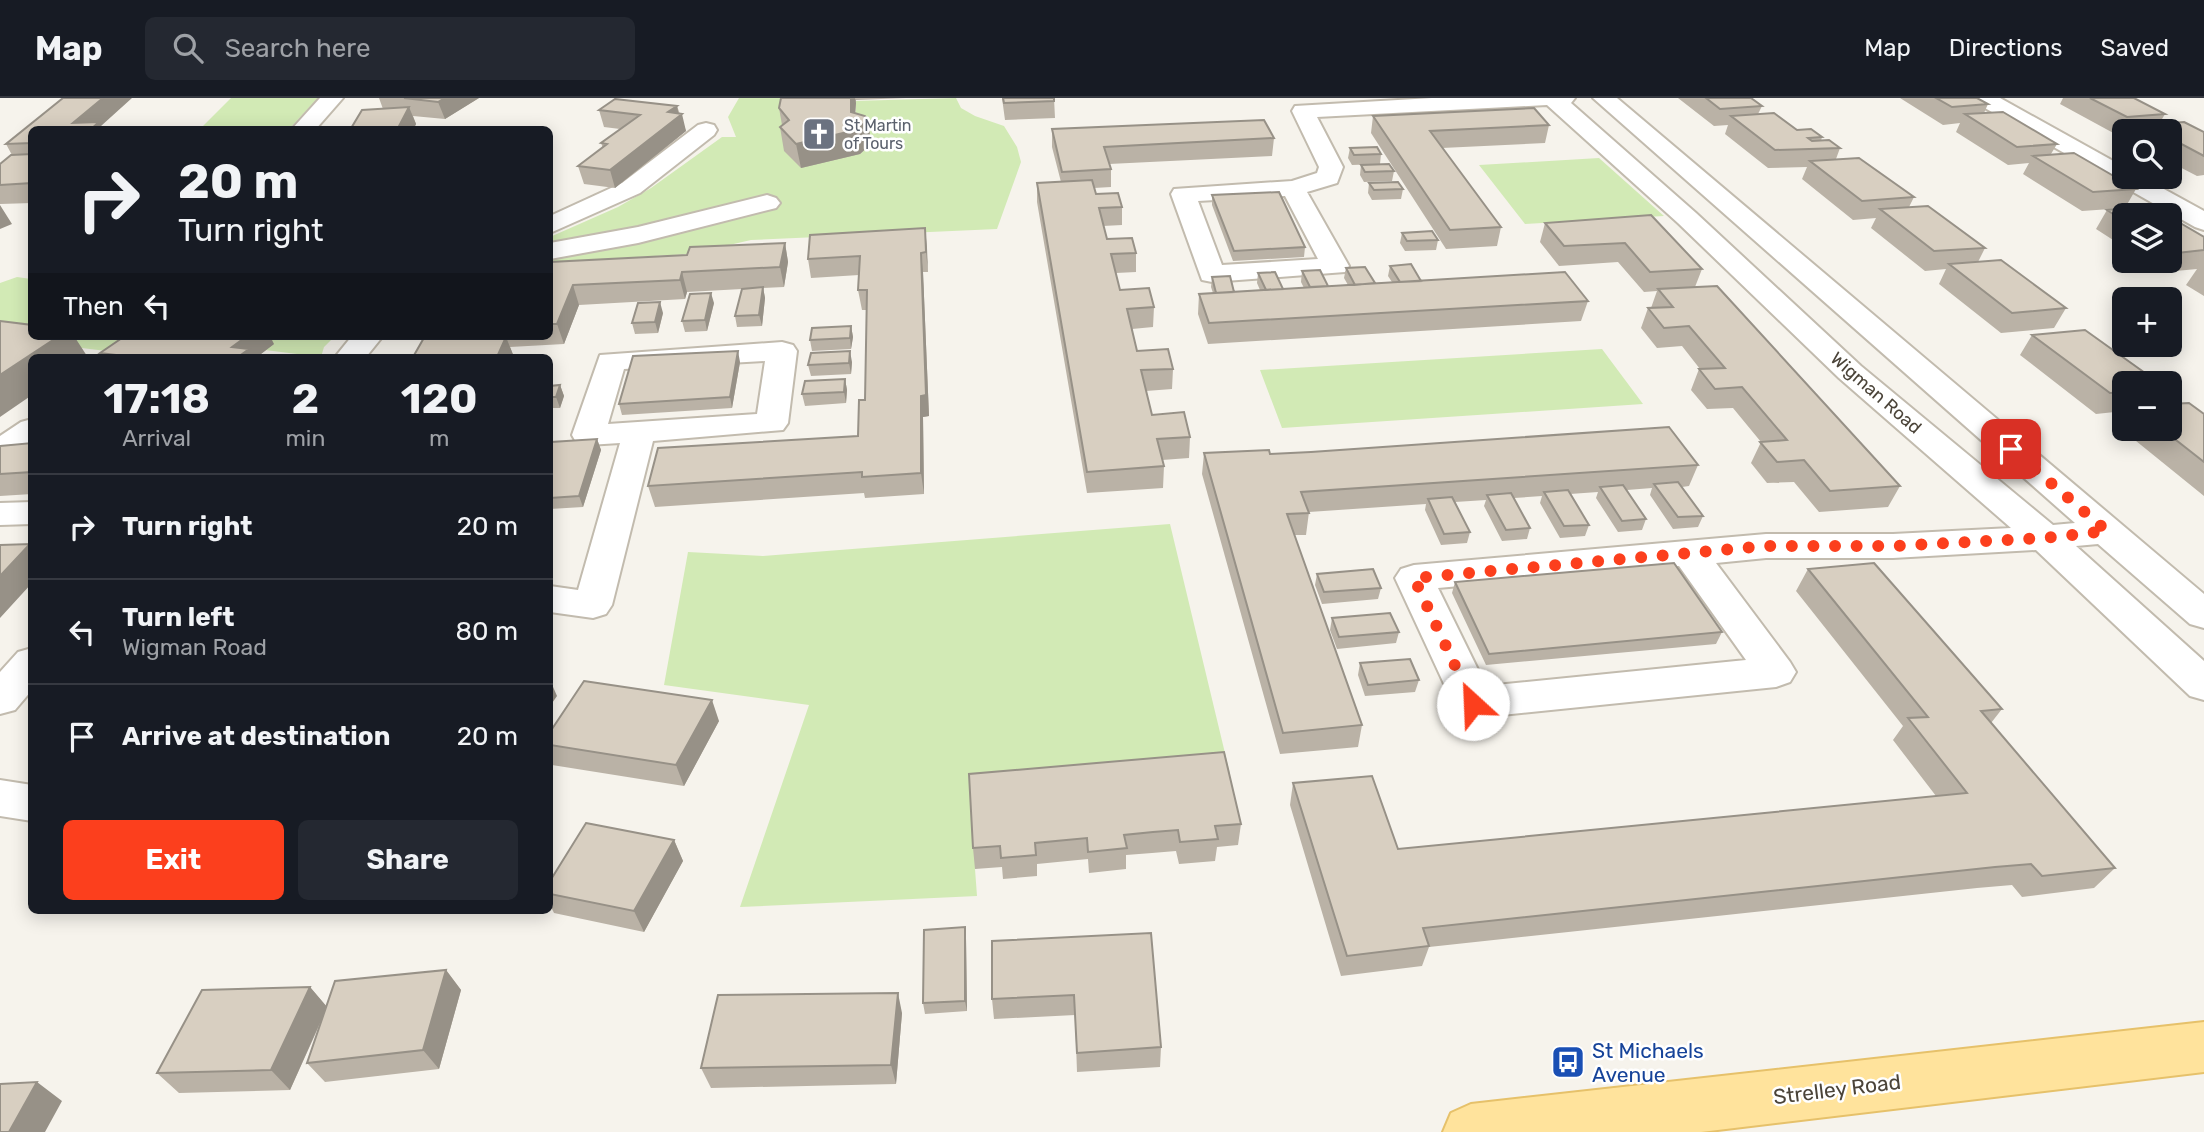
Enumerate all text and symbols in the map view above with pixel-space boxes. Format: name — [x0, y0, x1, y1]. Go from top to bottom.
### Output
search box — [145, 17, 635, 80]
text: Map — [35, 29, 103, 68]
icon: search — [169, 29, 207, 67]
text: Search here — [225, 33, 370, 64]
text: Map — [1864, 34, 1911, 62]
text: Directions — [1949, 34, 2062, 62]
text: Saved — [2100, 34, 2169, 62]
church icon: St Martin of Tours — [800, 115, 838, 153]
place label: St Martin of Tours — [844, 116, 912, 153]
map controls — [2112, 119, 2182, 441]
button: search — [2112, 119, 2182, 189]
text: 20 m — [178, 152, 299, 210]
icon: right — [63, 154, 154, 245]
button: layers — [2112, 203, 2182, 273]
text: Turn right — [178, 211, 323, 249]
icon: left — [138, 287, 176, 325]
button: + — [2112, 287, 2182, 357]
text: Then — [63, 291, 124, 322]
street label: Wigman Road — [1826, 347, 1926, 439]
button: − — [2112, 371, 2182, 441]
text: 17:18 — [103, 374, 210, 424]
text: 2 — [292, 374, 319, 424]
text: 120 — [401, 374, 478, 424]
pin — [1981, 419, 2041, 479]
text: Arrival — [122, 424, 191, 452]
text: min — [285, 424, 325, 452]
text: m — [429, 424, 449, 452]
icon: arrive — [1992, 430, 2030, 468]
icon: right — [63, 508, 101, 546]
text: Turn right — [122, 511, 252, 542]
text: 20 m — [457, 511, 518, 542]
text: Turn left — [122, 602, 234, 633]
icon: left — [63, 613, 101, 651]
text: 80 m — [455, 616, 518, 647]
text: Wigman Road — [122, 633, 267, 661]
position arrow — [1436, 667, 1510, 741]
icon: arrive — [63, 718, 101, 756]
text: Arrive at destination — [122, 721, 390, 752]
text: 20 m — [457, 721, 518, 752]
button: Exit — [63, 820, 284, 900]
button: Share — [298, 820, 518, 900]
place label: St Michaels Avenue — [1592, 1038, 1704, 1087]
bus stop icon: St Michaels Avenue — [1549, 1043, 1587, 1081]
street label: Strelley Road — [1772, 1069, 1902, 1109]

